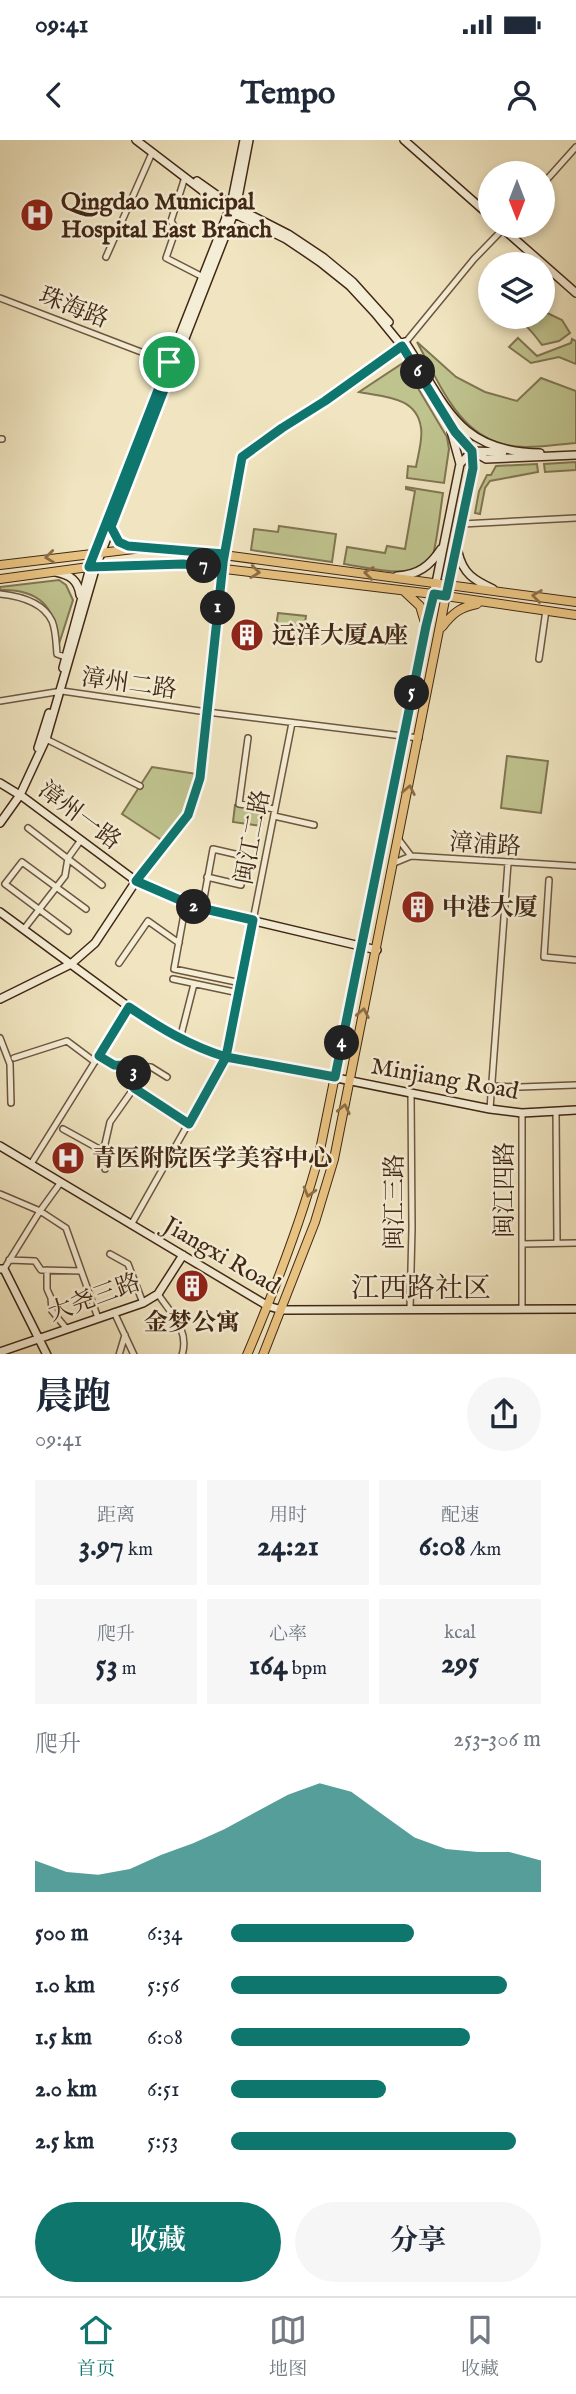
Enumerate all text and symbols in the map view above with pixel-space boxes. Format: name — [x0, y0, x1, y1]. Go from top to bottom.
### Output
text: 09:41 — [35, 8, 88, 41]
text: Tempo — [241, 74, 335, 115]
icon: back — [35, 76, 73, 114]
icon: person — [503, 76, 541, 114]
north arrow — [478, 161, 555, 238]
map controls — [478, 161, 555, 329]
place label: Qingdao Municipal Hospital East Branch — [61, 187, 272, 246]
hospital icon: Qingdao Municipal Hospital East Branch — [18, 196, 56, 234]
button: layers — [478, 252, 555, 329]
street label: 珠海路 — [34, 281, 113, 336]
pin — [139, 332, 199, 392]
icon: arrive — [150, 343, 188, 381]
pin: 6 — [400, 355, 436, 390]
text: 6 — [413, 359, 422, 383]
pin: 7 — [186, 548, 222, 584]
one-way arrow — [44, 550, 56, 565]
text: 7 — [199, 553, 208, 577]
one-way arrow — [249, 565, 261, 580]
one-way arrow — [363, 566, 375, 581]
one-way arrow — [531, 589, 542, 604]
pin: 1 — [200, 590, 235, 626]
text: 1 — [214, 595, 221, 619]
building icon: 远洋大厦A座 — [228, 616, 266, 654]
place label: 远洋大厦A座 — [272, 621, 408, 652]
street label: 漳州二路 — [79, 662, 178, 707]
pin: 5 — [394, 676, 430, 710]
text: 5 — [408, 680, 415, 704]
street label: 漳州一路 — [31, 775, 127, 857]
one-way arrow — [400, 784, 415, 796]
street label: 闽江二路 — [229, 787, 278, 887]
street label: 漳浦路 — [448, 828, 522, 863]
building icon: 中港大厦 — [399, 888, 437, 926]
pin: 2 — [176, 890, 212, 924]
place label: 中港大厦 — [442, 893, 538, 924]
text: 2 — [189, 894, 198, 918]
one-way arrow — [355, 1007, 370, 1019]
pin: 4 — [324, 1026, 360, 1060]
text: 4 — [337, 1030, 346, 1054]
street label: Minjiang Road — [368, 1051, 521, 1108]
pin: 3 — [116, 1056, 152, 1090]
text: 3 — [130, 1060, 137, 1084]
one-way arrow — [335, 1103, 350, 1115]
hospital icon: 青医附院医学美容中心 — [49, 1139, 87, 1177]
street label: 闽江四路 — [490, 1142, 521, 1238]
place label: 青医附院医学美容中心 — [92, 1144, 332, 1175]
street label: 闽江三路 — [380, 1154, 411, 1250]
one-way arrow — [303, 1186, 318, 1198]
street label: Jiangxi Road — [155, 1209, 285, 1302]
street label: 大尧三路 — [44, 1267, 145, 1329]
building icon: 金梦公寓 — [173, 1267, 211, 1305]
district label: 江西路社区 — [351, 1272, 491, 1307]
place label: 金梦公寓 — [144, 1308, 240, 1339]
text: 晨跑 — [35, 1375, 111, 1423]
button: share — [467, 1377, 541, 1451]
text: 09:41 — [35, 1425, 82, 1454]
text: 距离 — [97, 1504, 135, 1528]
text: 用时 — [269, 1504, 307, 1528]
text: 配速 — [441, 1504, 479, 1528]
text: 3.97 — [79, 1528, 124, 1566]
text: 24:21 — [257, 1528, 319, 1566]
text: 6:08 — [419, 1528, 466, 1566]
text: km — [124, 1538, 153, 1562]
text: /km — [466, 1538, 501, 1562]
text: kcal — [444, 1621, 476, 1645]
text: 爬升 — [97, 1623, 135, 1647]
text: 心率 — [269, 1623, 307, 1647]
text: 295 — [441, 1645, 479, 1683]
text: 53 — [96, 1647, 118, 1685]
text: 164 — [249, 1647, 288, 1685]
text: m — [118, 1657, 136, 1681]
text: bpm — [288, 1657, 327, 1681]
text: 253–306 m — [453, 1725, 541, 1754]
text: 爬升 — [35, 1730, 81, 1759]
text: 500 m — [35, 1919, 89, 1948]
text: 6:34 — [147, 1919, 183, 1948]
text: 1.0 km — [35, 1971, 95, 2000]
text: 5:56 — [147, 1971, 179, 2000]
text: 1.5 km — [35, 2023, 92, 2052]
text: 6:08 — [147, 2023, 183, 2052]
text: 2.0 km — [35, 2075, 97, 2104]
text: 6:51 — [147, 2075, 180, 2104]
text: 2.5 km — [35, 2127, 94, 2156]
text: 5:53 — [147, 2127, 178, 2156]
button: 收藏 — [35, 2202, 281, 2282]
button: 分享 — [295, 2202, 541, 2282]
tab: 首页 — [77, 2311, 115, 2382]
tab: 地图 — [269, 2311, 307, 2382]
tab: 收藏 — [461, 2311, 499, 2382]

